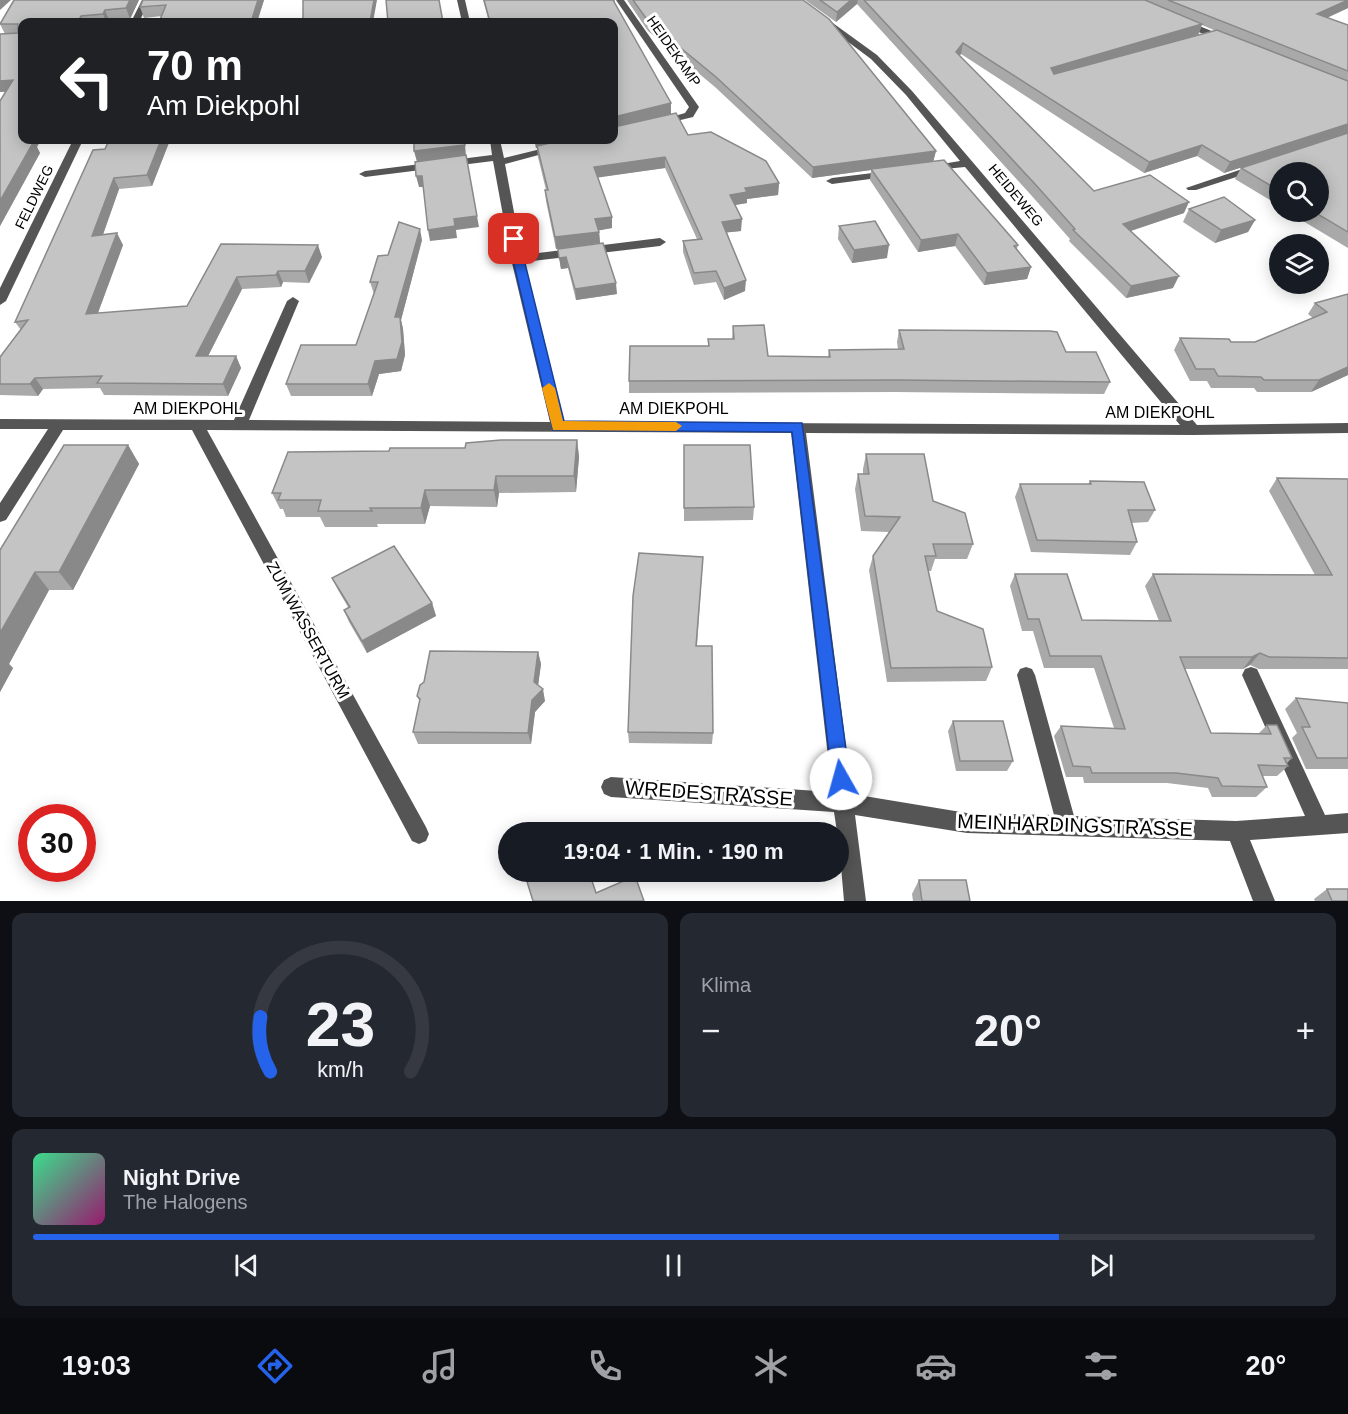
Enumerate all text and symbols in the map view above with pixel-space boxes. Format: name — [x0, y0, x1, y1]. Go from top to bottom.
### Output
street label: HEIDEKAMP — [644, 13, 704, 89]
icon: left — [48, 42, 126, 120]
text: 70 m — [147, 42, 243, 89]
text: Am Diekpohl — [147, 91, 300, 121]
street label: HEIDEWEG — [985, 161, 1047, 229]
street label: FELDWEG — [12, 162, 56, 232]
map controls — [1269, 162, 1329, 294]
button: search — [1269, 162, 1329, 222]
pin — [488, 213, 539, 264]
icon: arrive — [497, 222, 530, 255]
button: layers — [1269, 234, 1329, 294]
street label: AM DIEKPOHL — [133, 400, 243, 417]
street label: AM DIEKPOHL — [619, 400, 729, 417]
street label: AM DIEKPOHL — [1105, 404, 1215, 421]
street label: ZUM WASSERTURM — [263, 559, 353, 701]
position arrow — [809, 747, 873, 811]
street label: WREDESTRASSE — [625, 776, 793, 810]
speed limit sign: 30 — [18, 804, 96, 882]
street label: MEINHARDINGSTRASSE — [957, 810, 1193, 840]
text: 19:04 · 1 Min. · 190 m — [563, 839, 784, 864]
text: Klima — [701, 974, 751, 996]
text: 23 — [305, 990, 375, 1059]
text: 20° — [974, 1005, 1042, 1056]
text: − — [701, 1012, 720, 1049]
text: + — [1296, 1012, 1315, 1049]
text: km/h — [317, 1058, 363, 1082]
text: Night Drive — [123, 1165, 240, 1190]
text: The Halogens — [123, 1191, 248, 1213]
icon: previous — [230, 1249, 263, 1282]
icon: pause — [657, 1249, 690, 1282]
icon: next — [1085, 1249, 1118, 1282]
icon: directions — [254, 1345, 296, 1387]
icon: music — [419, 1345, 461, 1387]
icon: phone — [584, 1345, 626, 1387]
icon: climate — [750, 1345, 792, 1387]
icon: car — [915, 1345, 957, 1387]
icon: filters — [1080, 1345, 1122, 1387]
text: 19:03 — [62, 1351, 131, 1381]
text: 20° — [1245, 1351, 1286, 1381]

